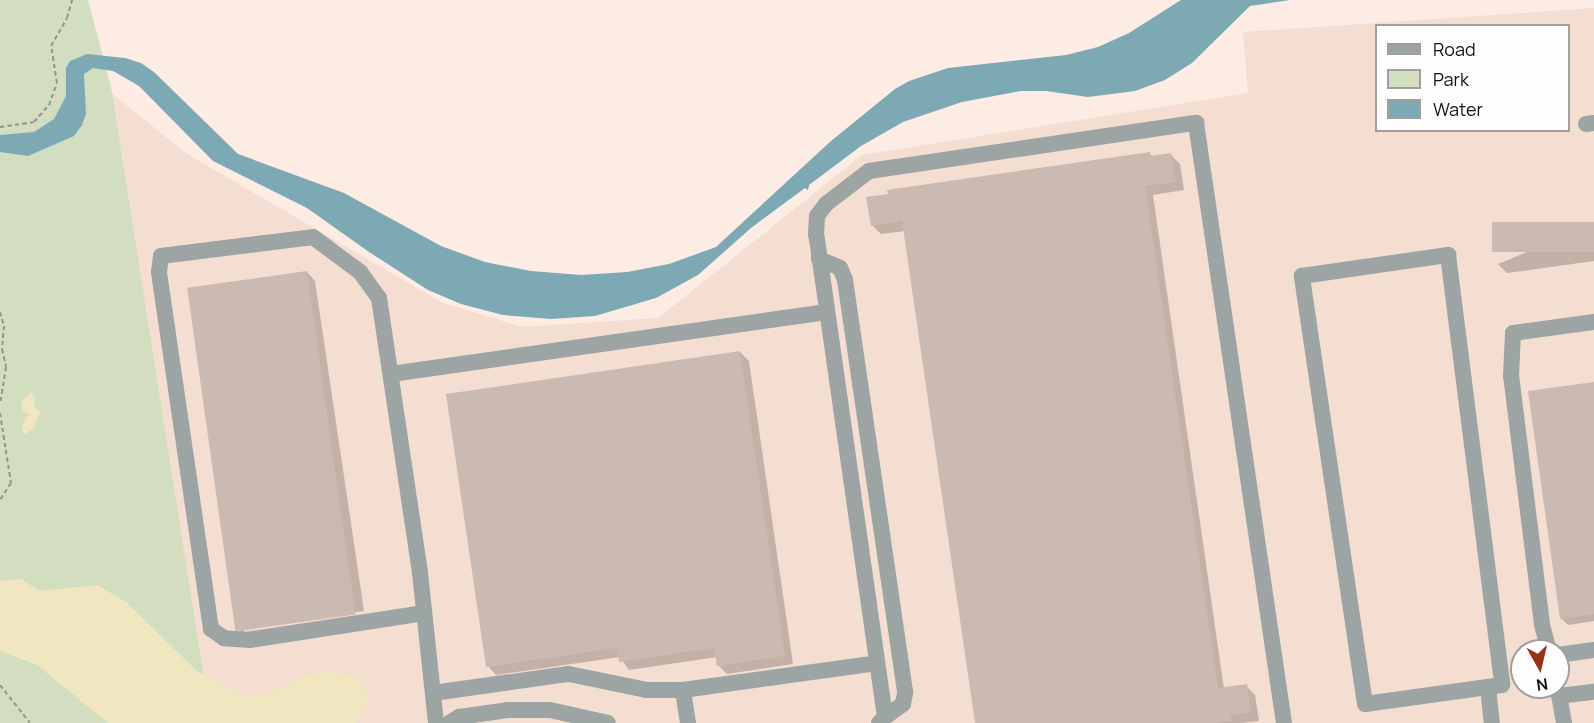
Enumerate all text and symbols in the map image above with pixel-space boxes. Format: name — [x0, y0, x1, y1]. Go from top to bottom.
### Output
legend — [1375, 24, 1570, 132]
text: Road — [1433, 37, 1476, 61]
text: Park — [1433, 67, 1469, 91]
text: Water — [1433, 97, 1483, 121]
north arrow — [1510, 639, 1570, 699]
text: N — [1535, 673, 1549, 697]

